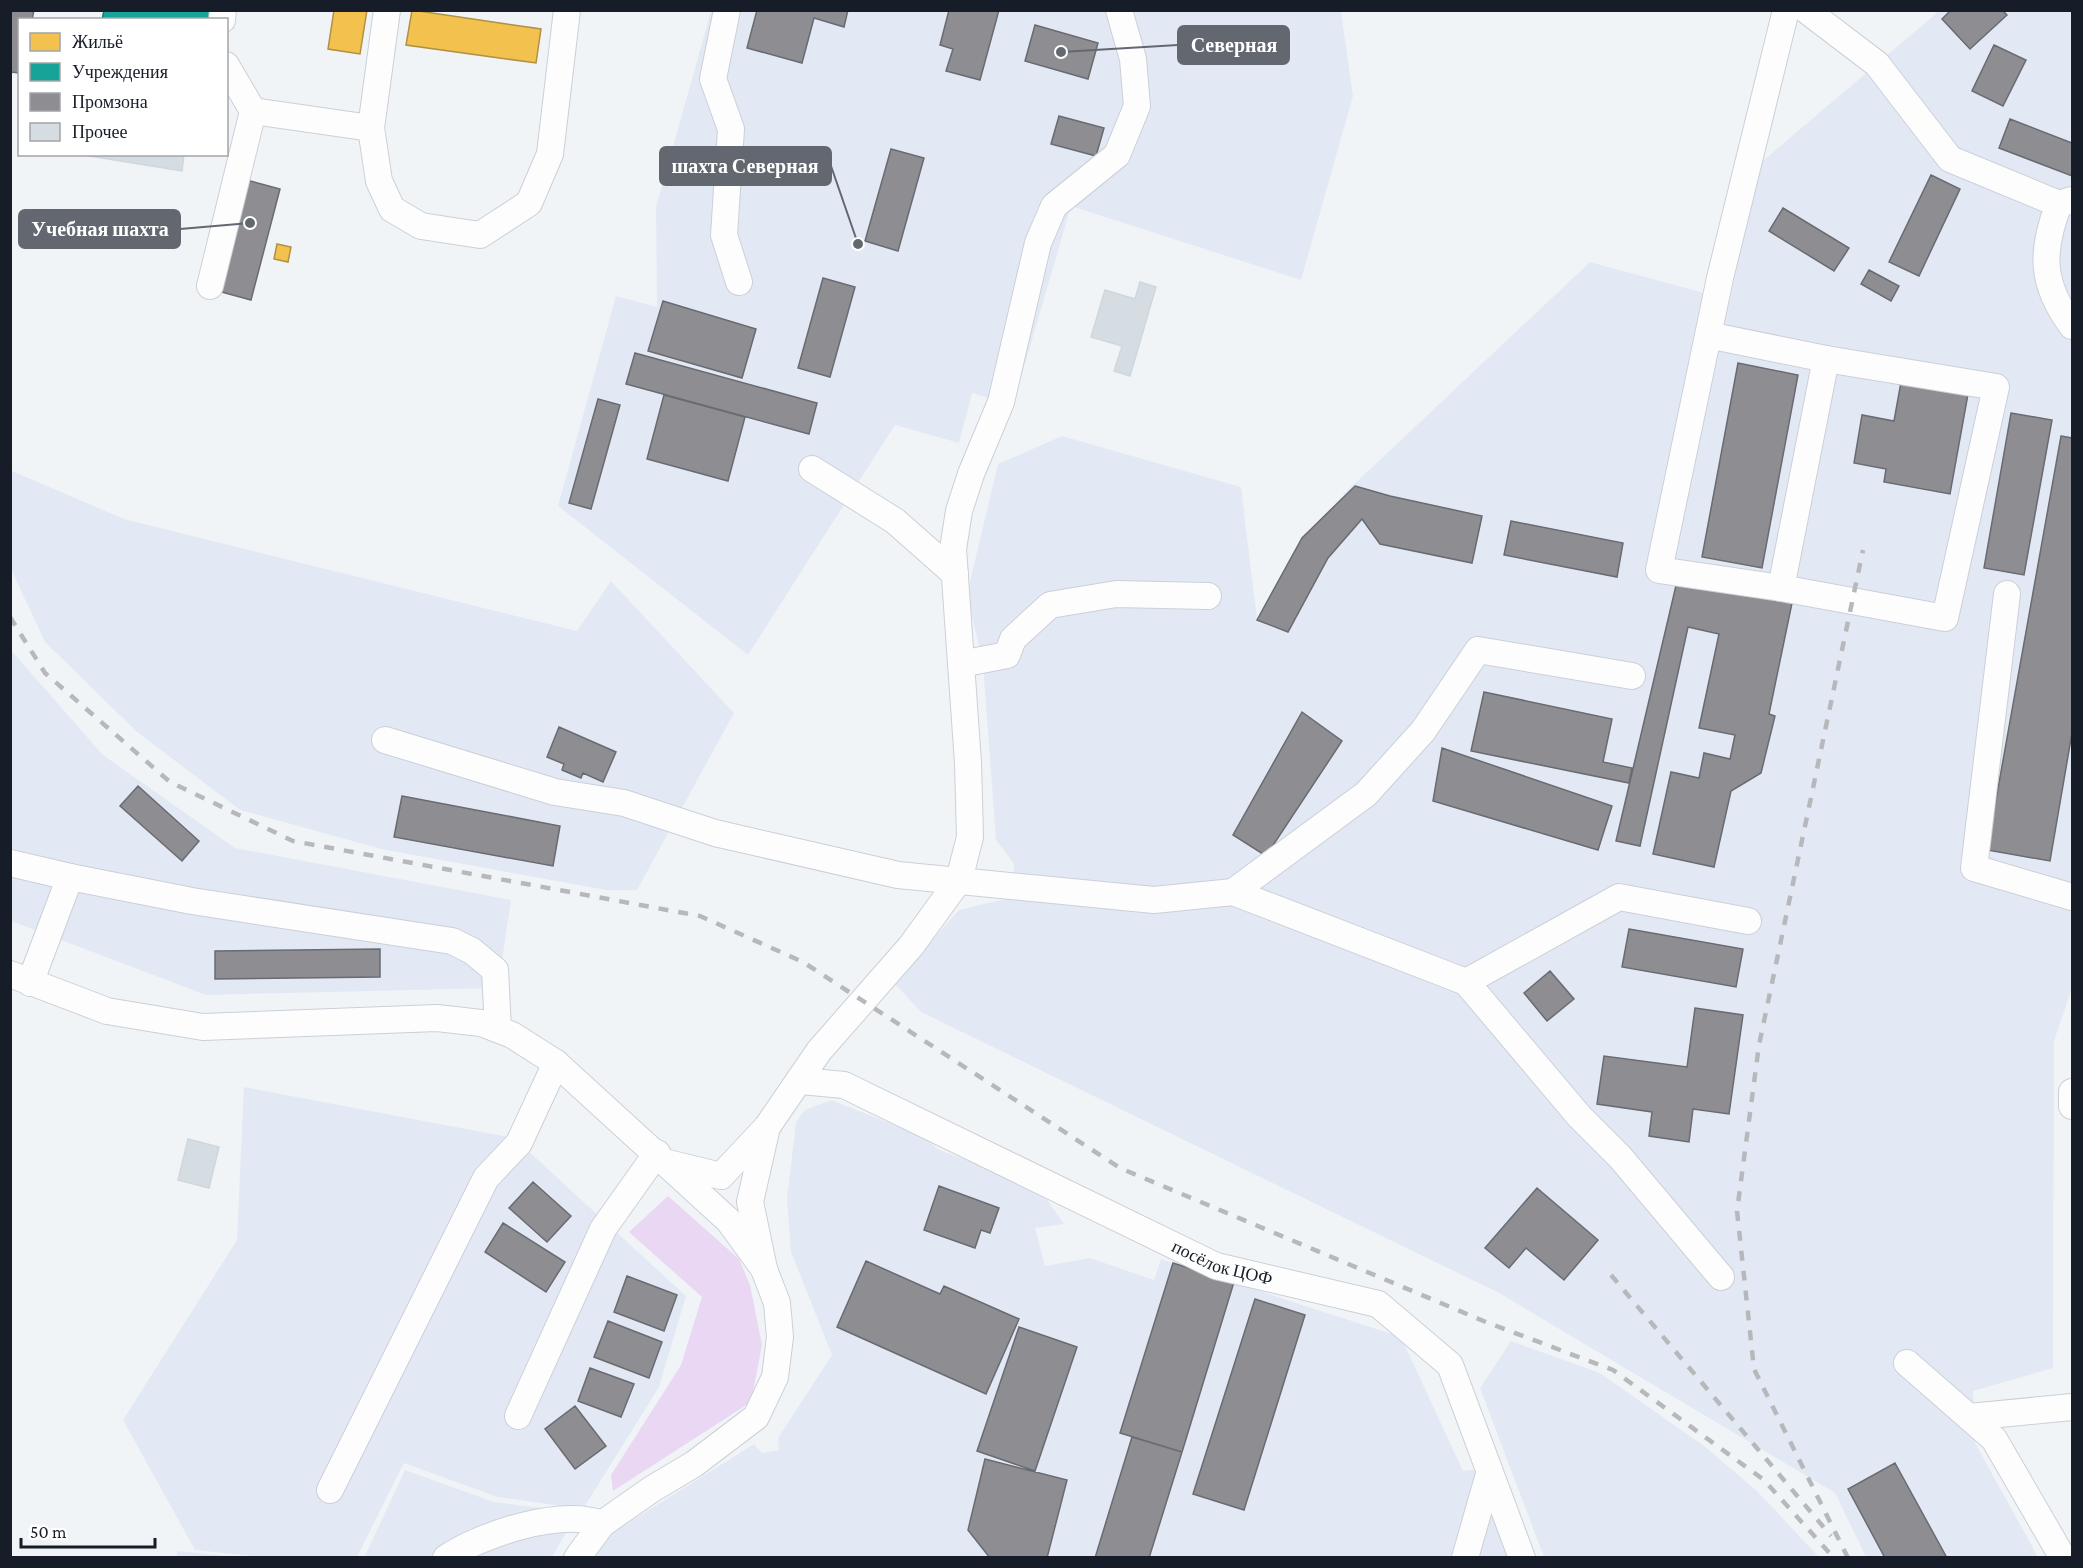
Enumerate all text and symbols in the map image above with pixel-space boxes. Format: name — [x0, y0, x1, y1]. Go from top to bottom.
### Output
legend — [18, 18, 228, 156]
callout: Северная — [1178, 26, 1289, 64]
text: Жильё — [72, 32, 123, 52]
text: Северная — [1191, 34, 1278, 57]
text: Учреждения — [72, 62, 168, 82]
text: Промзона — [72, 92, 148, 112]
text: Прочее — [72, 122, 128, 142]
callout: шахта Северная — [660, 147, 831, 185]
text: шахта Северная — [671, 155, 819, 178]
callout: Учебная шахта — [19, 210, 180, 248]
text: Учебная шахта — [31, 218, 169, 240]
street label: посёлок ЦОФ — [1169, 1236, 1275, 1289]
scale bar — [21, 1511, 154, 1549]
text: 50 m — [30, 1522, 67, 1542]

